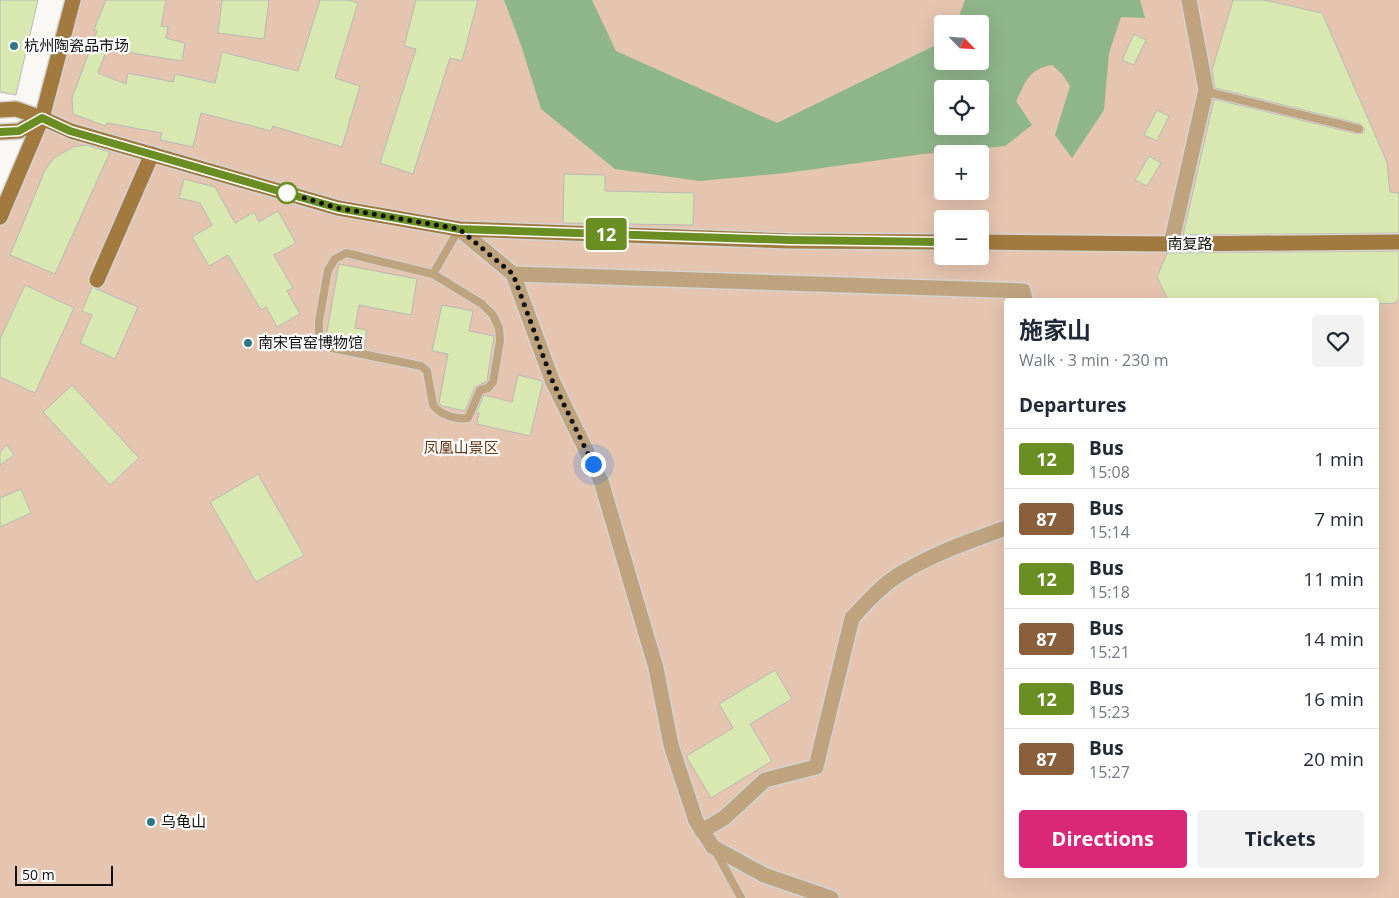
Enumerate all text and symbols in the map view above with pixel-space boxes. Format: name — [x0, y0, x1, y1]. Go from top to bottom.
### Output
north arrow — [934, 15, 989, 70]
map controls — [934, 15, 989, 265]
place label: 杭州陶瓷品市场 — [24, 35, 129, 55]
marker: 杭州陶瓷品市场 — [8, 40, 20, 52]
button: locate — [934, 80, 989, 135]
button: + — [934, 145, 989, 200]
unlabelled marker — [276, 182, 298, 204]
button: − — [934, 210, 989, 265]
line badge: 12 — [584, 218, 628, 250]
text: 12 — [596, 222, 616, 246]
street label: 南复路 — [1167, 233, 1213, 253]
text: 施家山 — [1019, 313, 1091, 346]
button: heart — [1312, 315, 1364, 367]
place label: 南宋官窑博物馆 — [258, 332, 363, 352]
marker: 南宋官窑博物馆 — [242, 337, 254, 349]
text: Walk · 3 min · 230 m — [1019, 349, 1169, 371]
text: Departures — [1019, 392, 1126, 418]
text: Bus — [1089, 435, 1124, 461]
park label: 凤凰山景区 — [423, 437, 499, 457]
text: 1 min — [1314, 446, 1364, 472]
text: 12 — [1036, 447, 1057, 471]
your location — [581, 452, 606, 477]
text: 15:08 — [1089, 461, 1130, 483]
text: Bus — [1089, 495, 1124, 521]
text: 7 min — [1314, 506, 1364, 532]
text: 87 — [1036, 507, 1057, 531]
text: 15:14 — [1089, 521, 1130, 543]
text: Bus — [1089, 555, 1124, 581]
text: 11 min — [1303, 566, 1364, 592]
text: 12 — [1036, 567, 1057, 591]
text: 15:18 — [1089, 581, 1130, 603]
text: Bus — [1089, 615, 1124, 641]
text: 14 min — [1303, 626, 1364, 652]
text: 87 — [1036, 627, 1057, 651]
text: 15:21 — [1089, 641, 1130, 663]
text: Bus — [1089, 675, 1124, 701]
text: 16 min — [1303, 686, 1364, 712]
text: 12 — [1036, 687, 1057, 711]
text: 15:23 — [1089, 701, 1130, 723]
text: Bus — [1089, 735, 1124, 761]
text: 20 min — [1303, 746, 1364, 772]
text: 87 — [1036, 747, 1057, 771]
text: 15:27 — [1089, 761, 1130, 783]
button: Directions — [1019, 810, 1187, 868]
button: Tickets — [1197, 810, 1364, 868]
place label: 乌龟山 — [161, 811, 206, 831]
marker: 乌龟山 — [145, 816, 157, 828]
scale bar — [15, 863, 112, 886]
text: 50 m — [22, 865, 55, 884]

